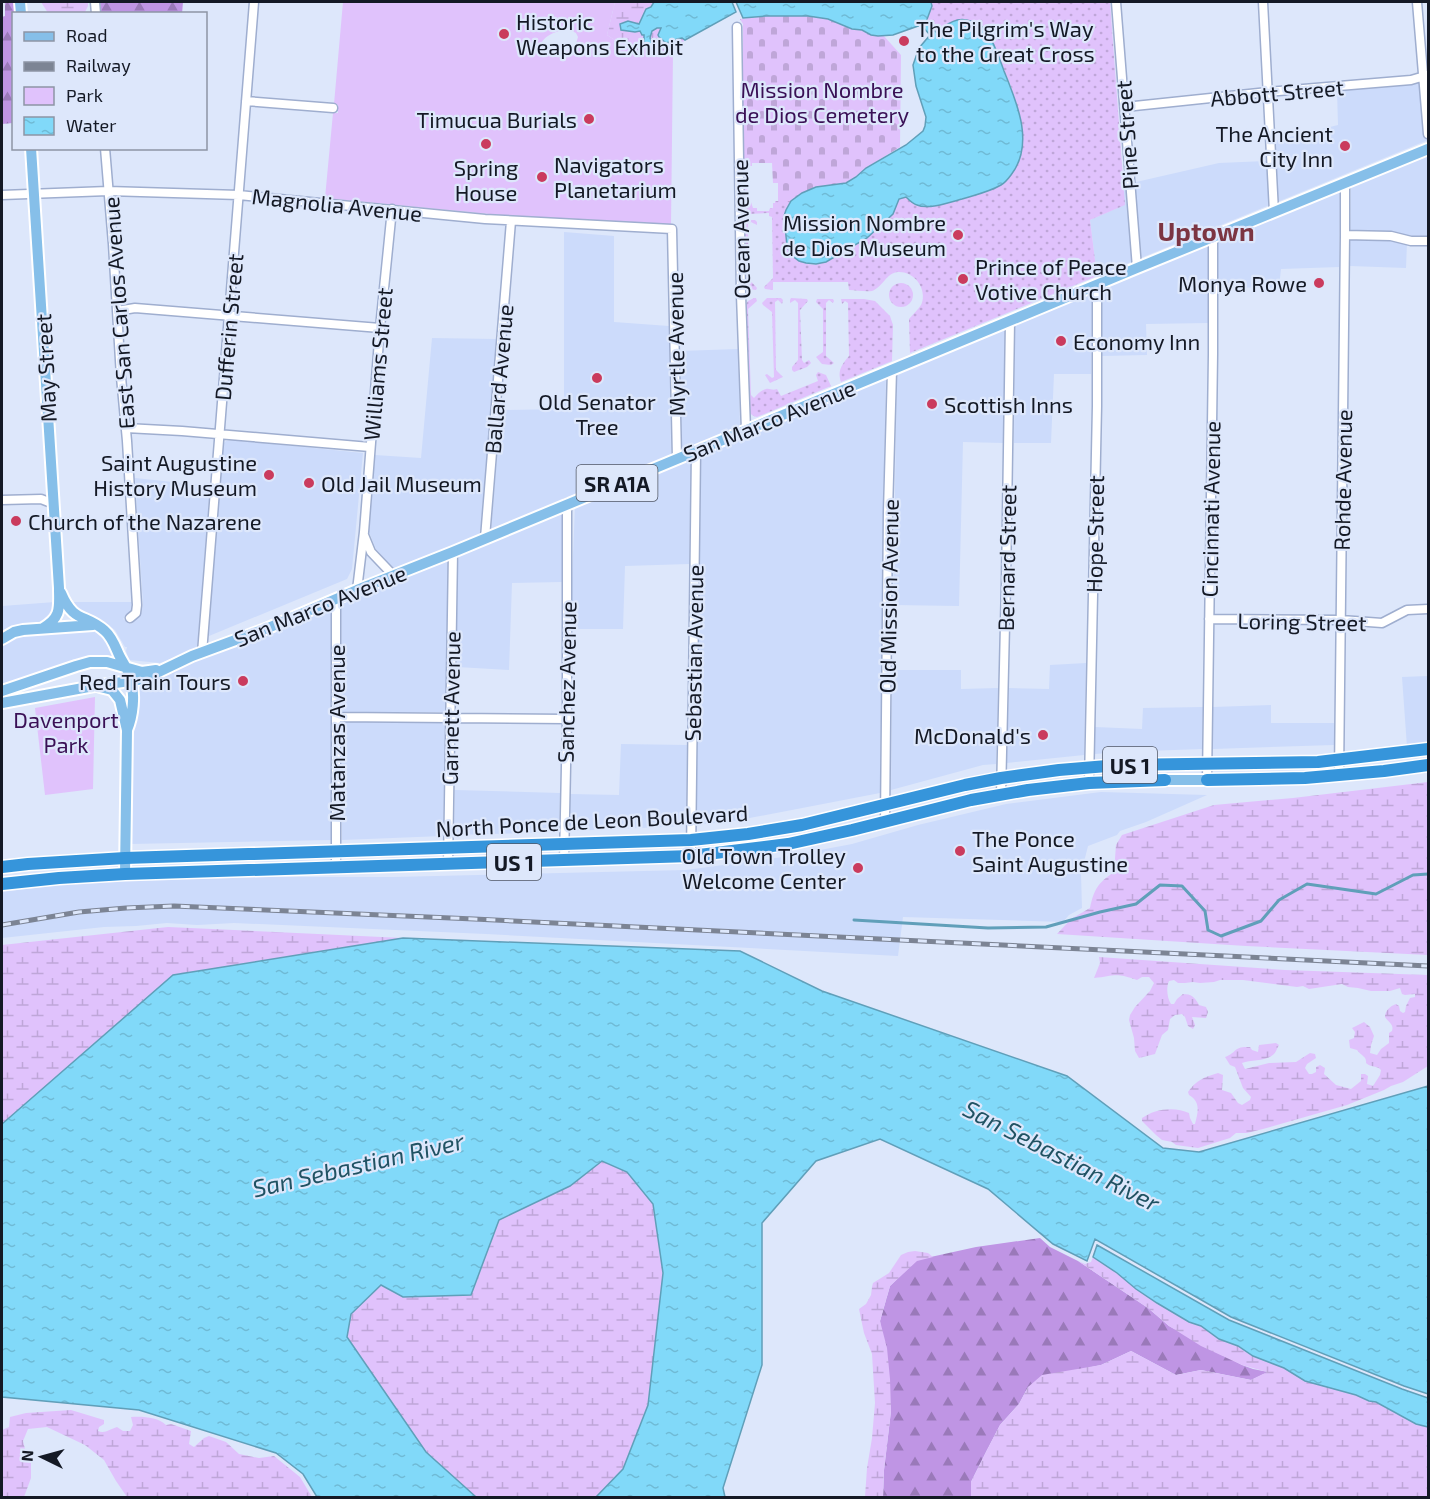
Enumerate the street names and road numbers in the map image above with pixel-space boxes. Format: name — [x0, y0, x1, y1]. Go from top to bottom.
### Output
street label: Abbott Street — [1209, 73, 1345, 111]
street label: Pine Street — [1109, 80, 1143, 190]
street label: Ocean Avenue — [726, 159, 754, 299]
street label: Magnolia Avenue — [251, 182, 423, 226]
street label: East San Carlos Avenue — [97, 196, 139, 430]
street label: Dufferin Street — [209, 252, 247, 402]
street label: Myrtle Avenue — [661, 271, 689, 417]
street label: Williams Street — [357, 286, 397, 442]
street label: Ballard Avenue — [479, 303, 517, 455]
street label: May Street — [29, 313, 61, 423]
street label: San Marco Avenue — [679, 374, 859, 466]
street label: Rohde Avenue — [1328, 409, 1356, 551]
street label: Cincinnati Avenue — [1195, 420, 1225, 598]
road number: SR A1A — [576, 465, 658, 501]
street label: Hope Street — [1080, 475, 1108, 593]
street label: Bernard Street — [992, 485, 1020, 631]
street label: Old Mission Avenue — [873, 498, 903, 694]
street label: San Marco Avenue — [230, 559, 410, 651]
street label: Sebastian Avenue — [678, 564, 708, 742]
street label: Sanchez Avenue — [552, 601, 580, 763]
street label: Loring Street — [1237, 607, 1367, 635]
street label: Garnett Avenue — [436, 631, 464, 785]
street label: Matanzas Avenue — [323, 644, 349, 822]
road number: US 1 — [1103, 747, 1157, 783]
street label: North Ponce de Leon Boulevard — [435, 799, 749, 841]
road number: US 1 — [487, 844, 541, 880]

